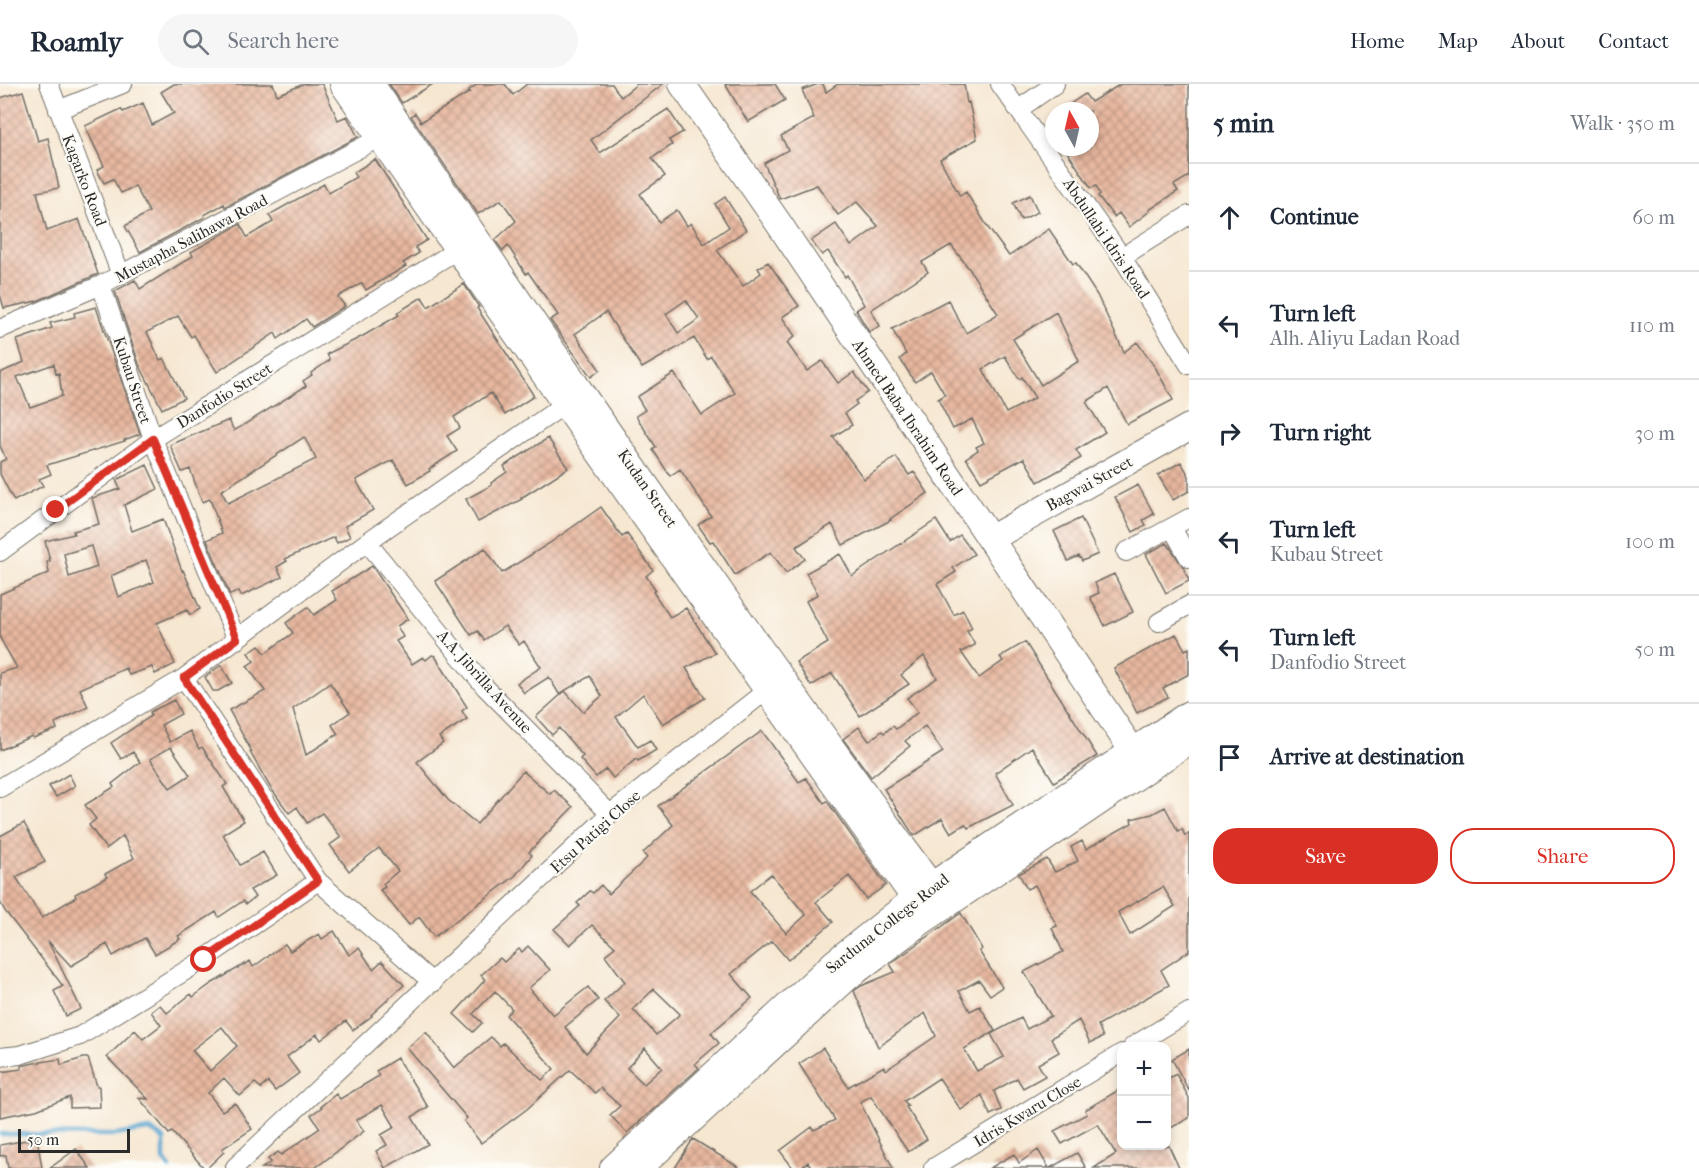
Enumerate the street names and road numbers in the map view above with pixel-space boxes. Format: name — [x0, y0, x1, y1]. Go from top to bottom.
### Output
street label: Kagarko Road — [58, 132, 111, 229]
street label: Abdullahi Idris Road — [1059, 174, 1154, 302]
street label: Mustapha Salihawa Road — [112, 190, 271, 287]
street label: Kubau Street — [109, 334, 156, 426]
street label: Ahmed Baba Ibrahim Road — [848, 335, 967, 499]
street label: Danfodio Street — [173, 358, 276, 432]
street label: Kudan Street — [614, 445, 682, 531]
street label: Bagwai Street — [1043, 452, 1136, 515]
street label: A.A. Jibrilla Avenue — [432, 625, 536, 737]
street label: Etsu Patigi Close — [546, 786, 644, 877]
street label: Sarduna College Road — [822, 869, 953, 977]
street label: Idris Kwaru Close — [970, 1072, 1084, 1151]

